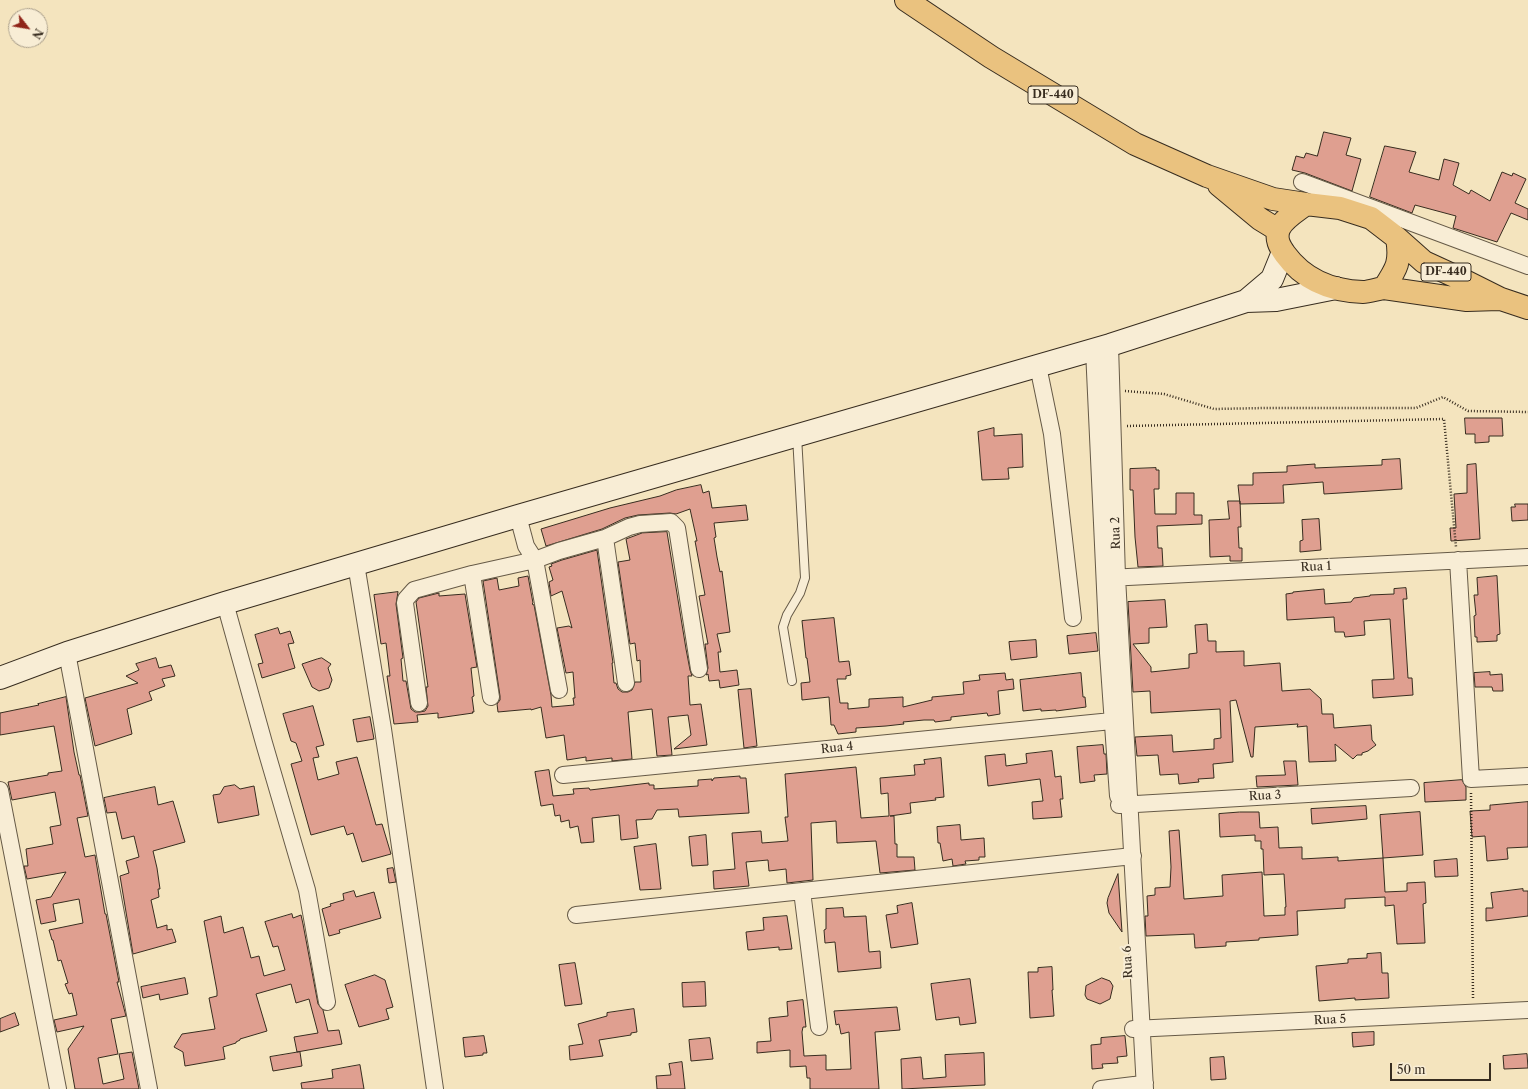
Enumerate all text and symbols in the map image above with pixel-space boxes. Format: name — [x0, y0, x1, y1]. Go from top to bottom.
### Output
north arrow — [8, 8, 48, 48]
text: N — [29, 26, 46, 41]
road number: DF-440 — [1028, 86, 1078, 104]
road number: DF-440 — [1421, 263, 1471, 281]
street label: Rua 2 — [1108, 516, 1124, 550]
street label: Rua 1 — [1300, 559, 1332, 575]
street label: Rua 4 — [820, 739, 854, 757]
street label: Rua 3 — [1248, 788, 1282, 804]
street label: Rua 6 — [1120, 945, 1136, 979]
street label: Rua 5 — [1314, 1012, 1346, 1028]
scale bar — [1392, 1055, 1493, 1081]
text: 50 m — [1397, 1062, 1426, 1077]

